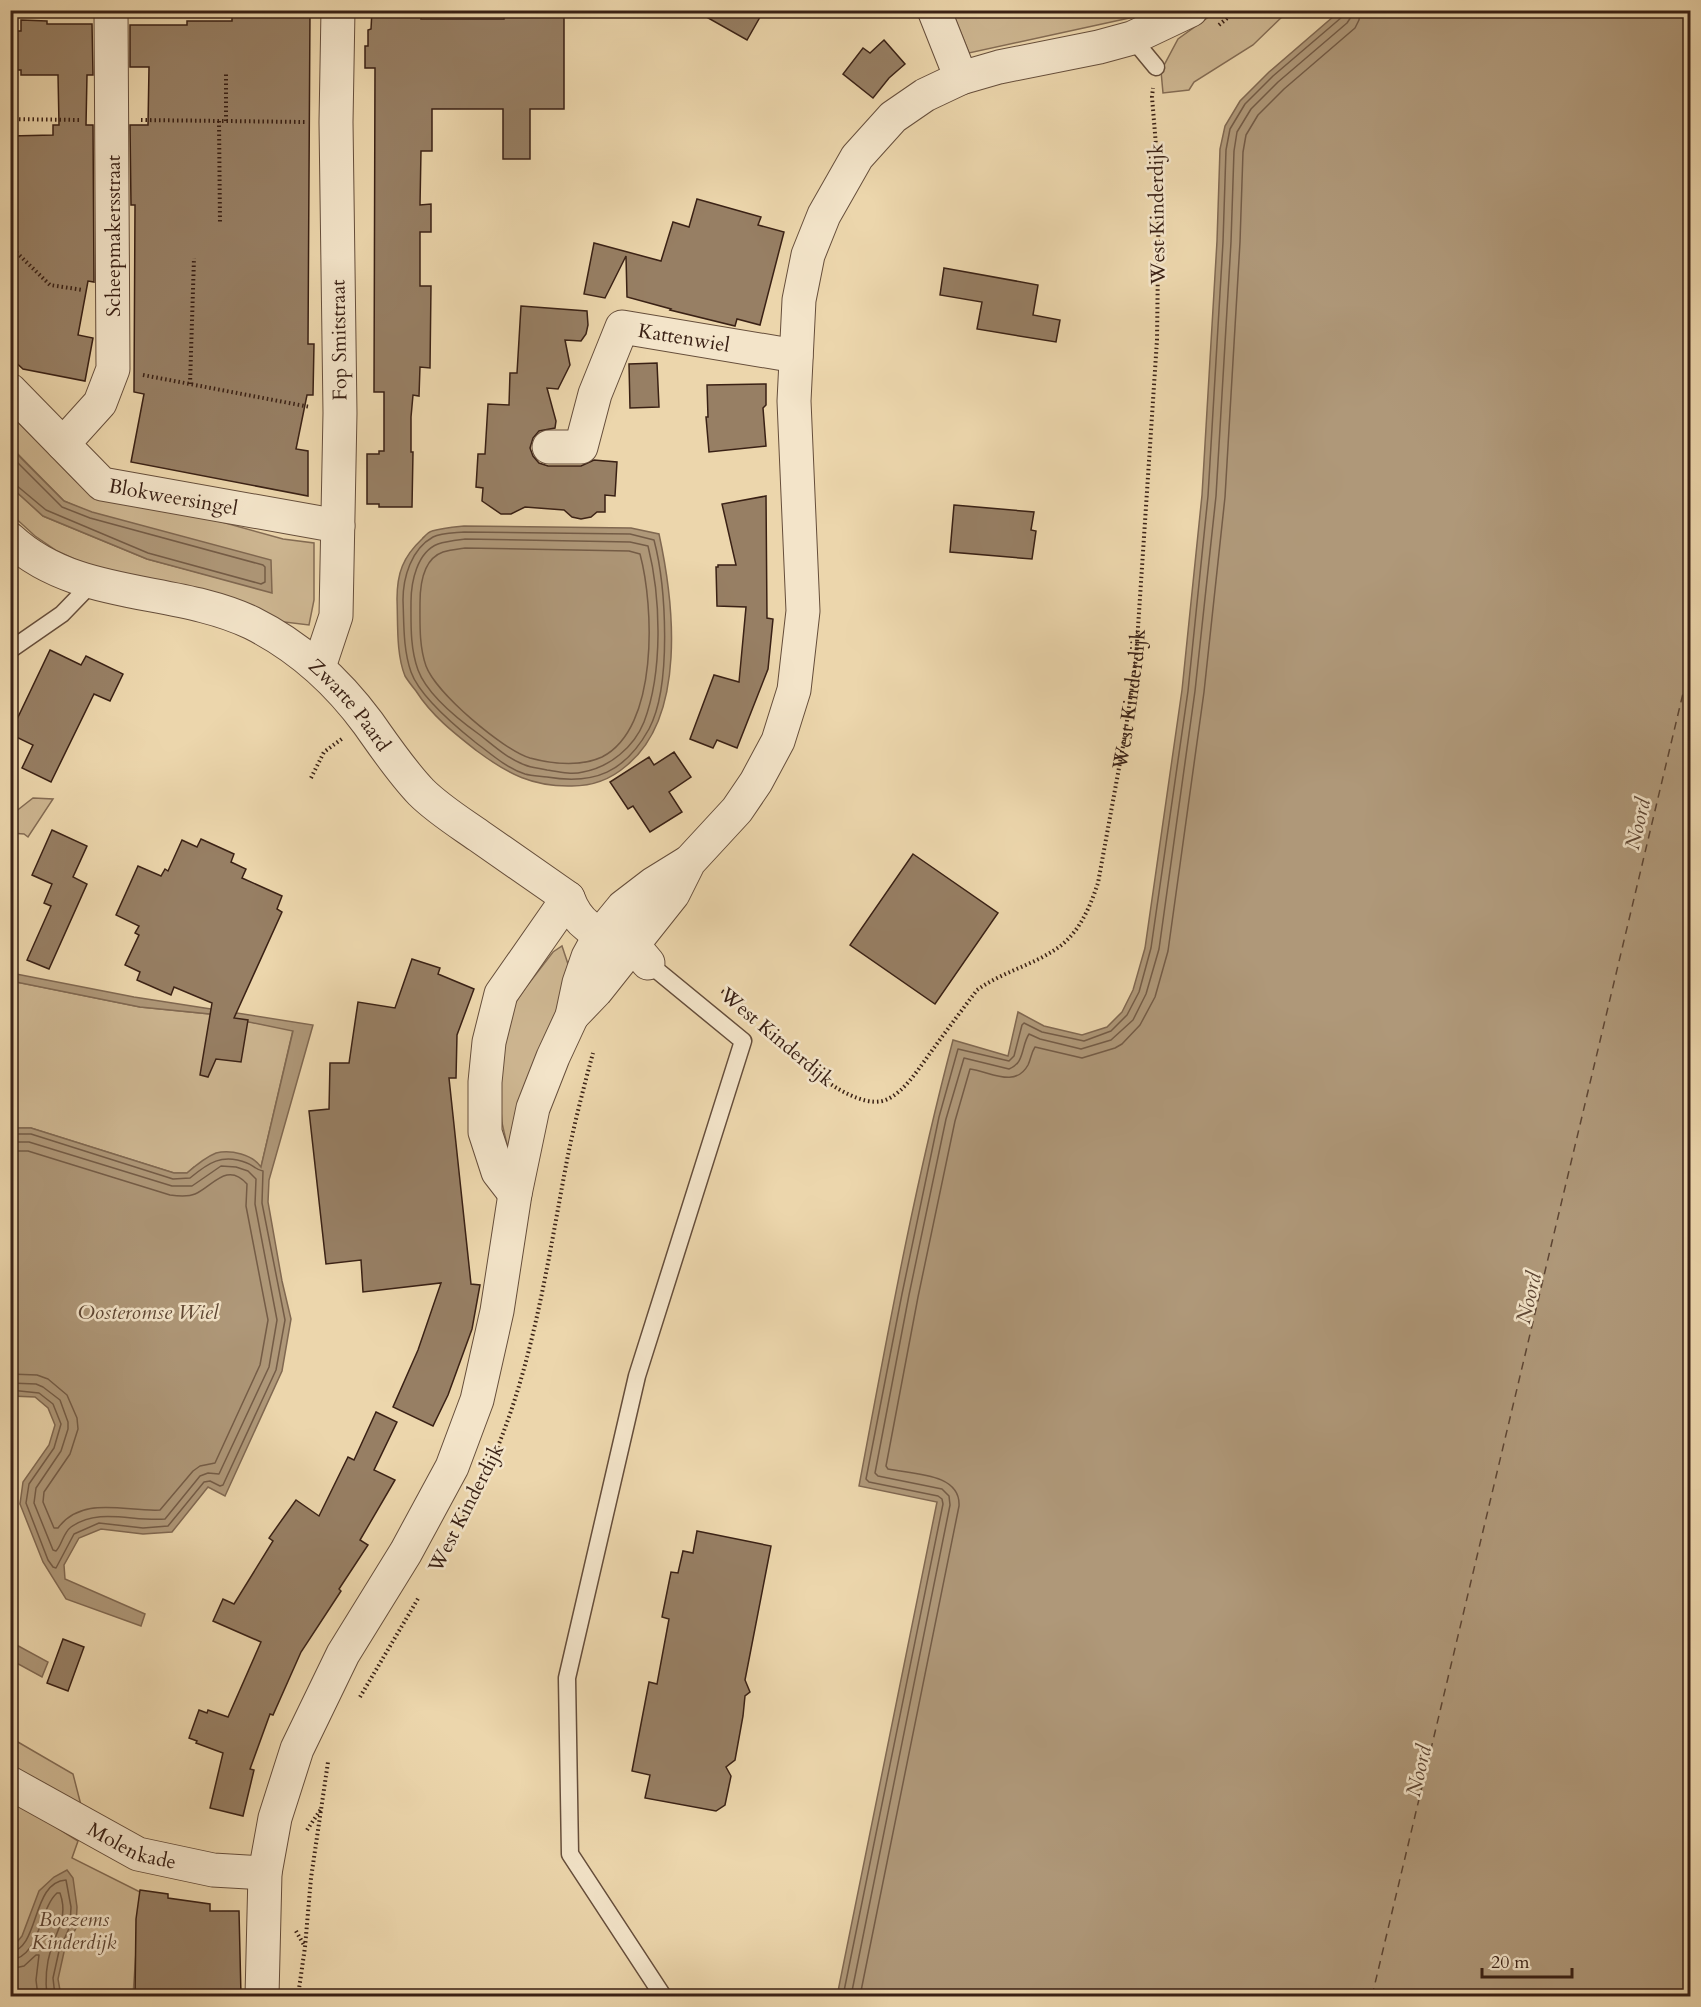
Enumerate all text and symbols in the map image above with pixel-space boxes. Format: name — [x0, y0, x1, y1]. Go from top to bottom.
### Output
street label: West Kinderdijk — [1142, 143, 1172, 286]
street label: Scheepmakersstraat — [100, 154, 127, 317]
street label: Fop Smitstraat — [324, 279, 354, 401]
street label: Kattenwiel — [636, 316, 732, 358]
street label: Blokweersingel — [107, 472, 240, 521]
street label: West Kinderdijk — [1105, 628, 1151, 772]
street label: Zwarte Paard — [303, 652, 397, 757]
water label: Noord — [1618, 795, 1658, 853]
street label: West Kinderdijk — [714, 981, 840, 1093]
water label: Noord — [1509, 1269, 1549, 1327]
water label: Oosteromse Wiel — [77, 1298, 220, 1327]
street label: West Kinderdijk — [421, 1439, 510, 1578]
water label: Noord — [1399, 1742, 1439, 1800]
street label: Molenkade — [83, 1815, 179, 1875]
park label: Boezems Kinderdijk — [32, 1906, 116, 1956]
scale bar — [1482, 1941, 1572, 1979]
text: 20 m — [1491, 1950, 1530, 1975]

